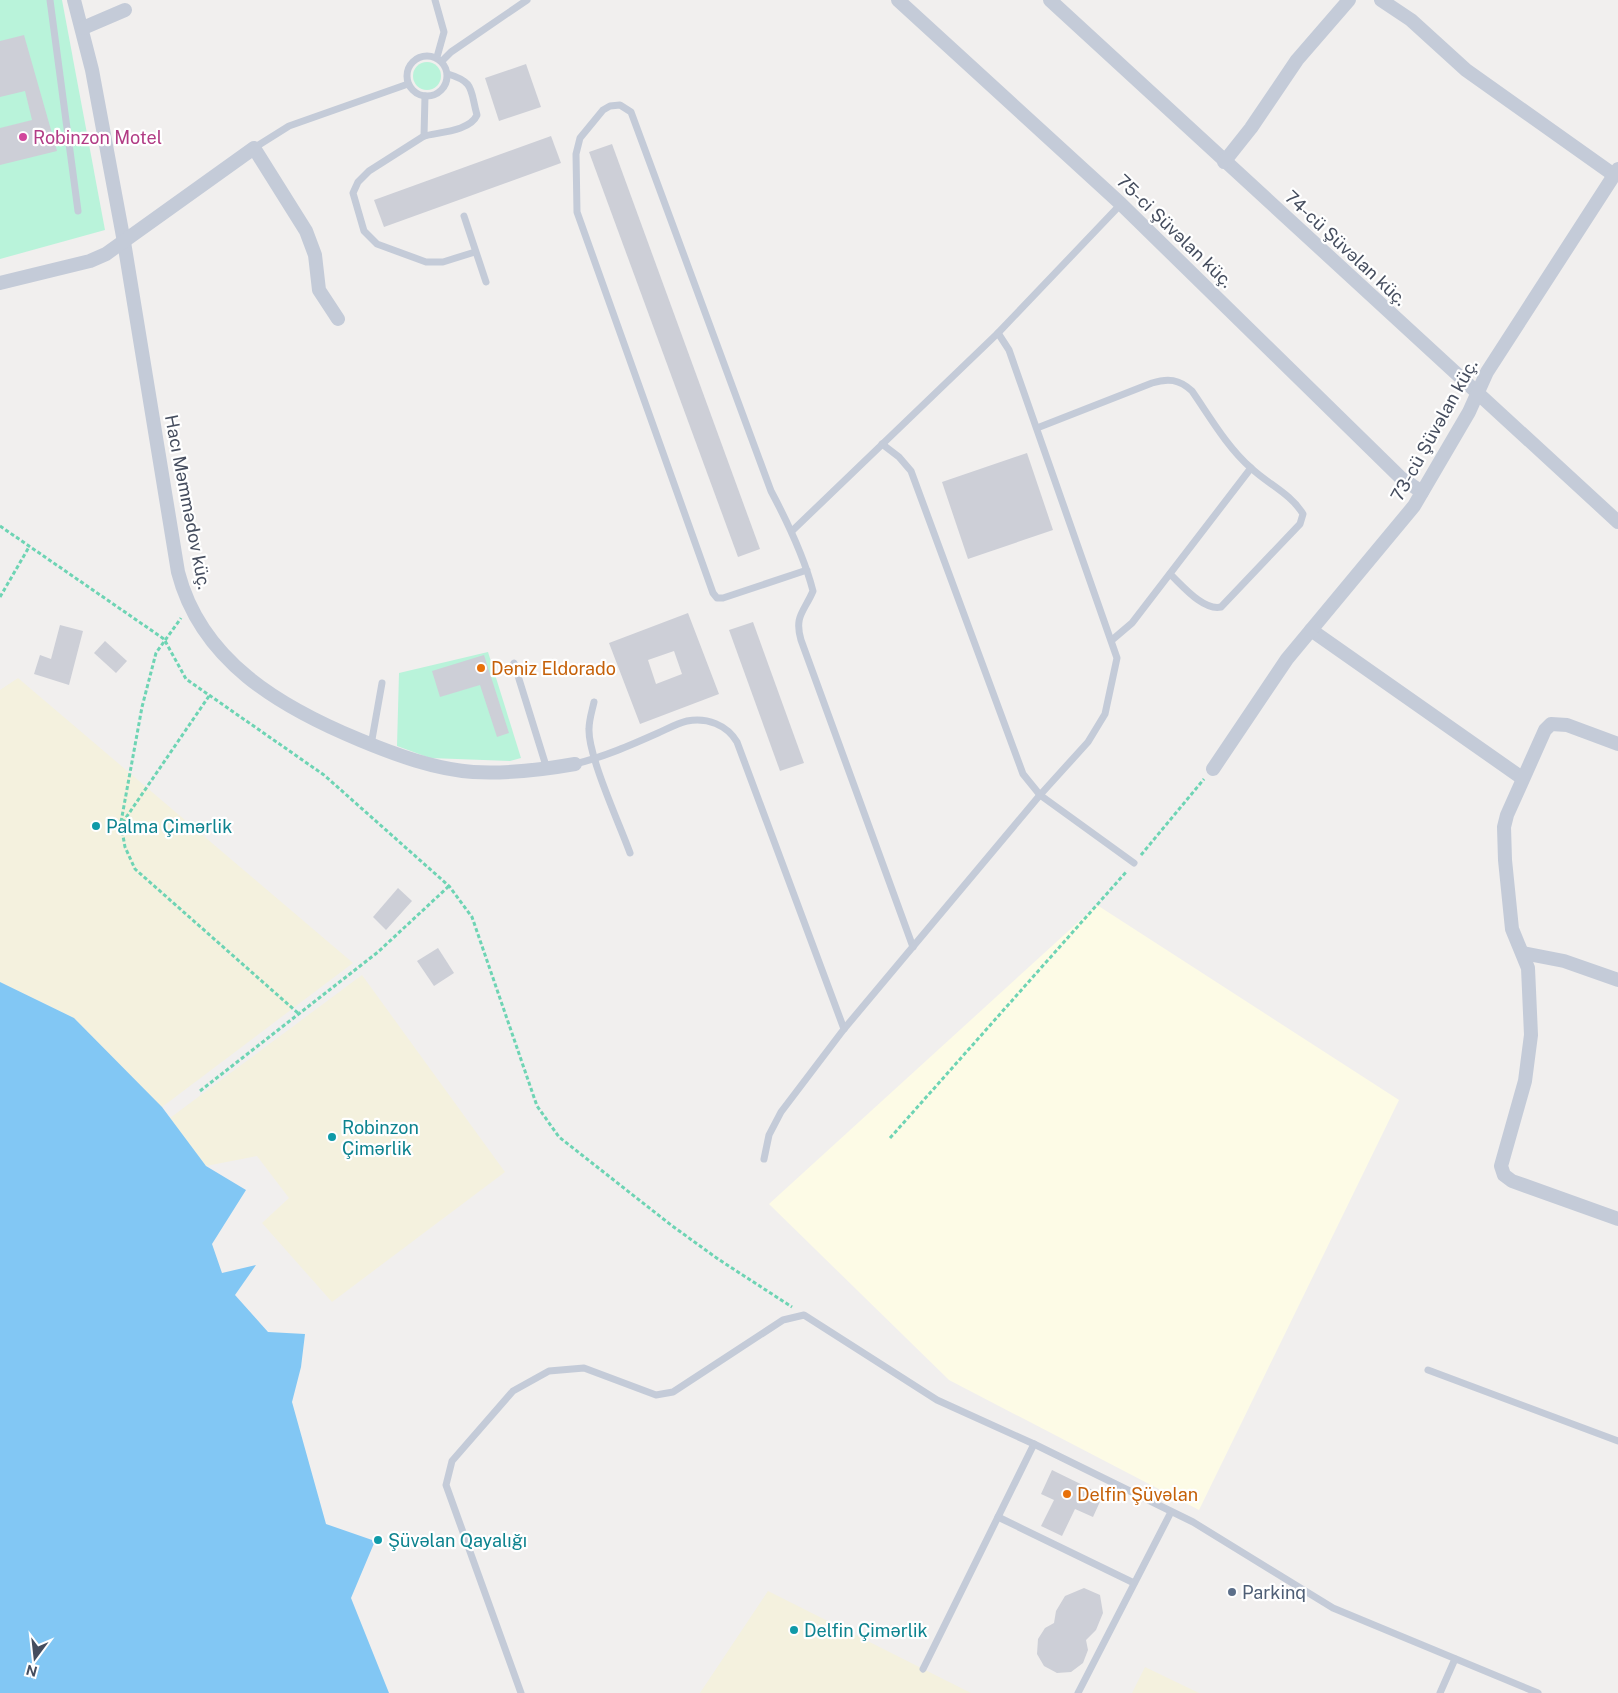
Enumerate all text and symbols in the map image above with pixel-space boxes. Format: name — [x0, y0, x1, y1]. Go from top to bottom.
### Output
place label: Robinzon Motel — [33, 127, 162, 148]
marker: Robinzon Motel — [17, 131, 29, 143]
street label: 75-ci Şüvəlan küç. — [1112, 170, 1238, 292]
street label: 74-cü Şüvəlan küç. — [1281, 186, 1411, 310]
street label: 73-cü Şüvəlan küç. — [1386, 355, 1482, 505]
street label: Hacı Məmmədov küç. — [161, 413, 215, 591]
place label: Dəniz Eldorado — [491, 658, 616, 679]
marker: Dəniz Eldorado — [475, 662, 487, 674]
place label: Palma Çimərlik — [106, 816, 232, 837]
marker: Palma Çimərlik — [90, 820, 102, 832]
place label: Robinzon Çimərlik — [342, 1117, 419, 1159]
marker: Robinzon Çimərlik — [326, 1131, 338, 1143]
place label: Delfin Şüvəlan — [1077, 1484, 1198, 1505]
marker: Delfin Şüvəlan — [1061, 1488, 1073, 1500]
place label: Şüvəlan Qayalığı — [388, 1530, 527, 1551]
marker: Şüvəlan Qayalığı — [372, 1534, 384, 1546]
place label: Parkinq — [1242, 1582, 1306, 1603]
marker: Parkinq — [1226, 1586, 1238, 1598]
place label: Delfin Çimərlik — [804, 1620, 928, 1641]
marker: Delfin Çimərlik — [788, 1624, 800, 1636]
north arrow — [10, 1633, 60, 1683]
text: N — [24, 1661, 39, 1680]

